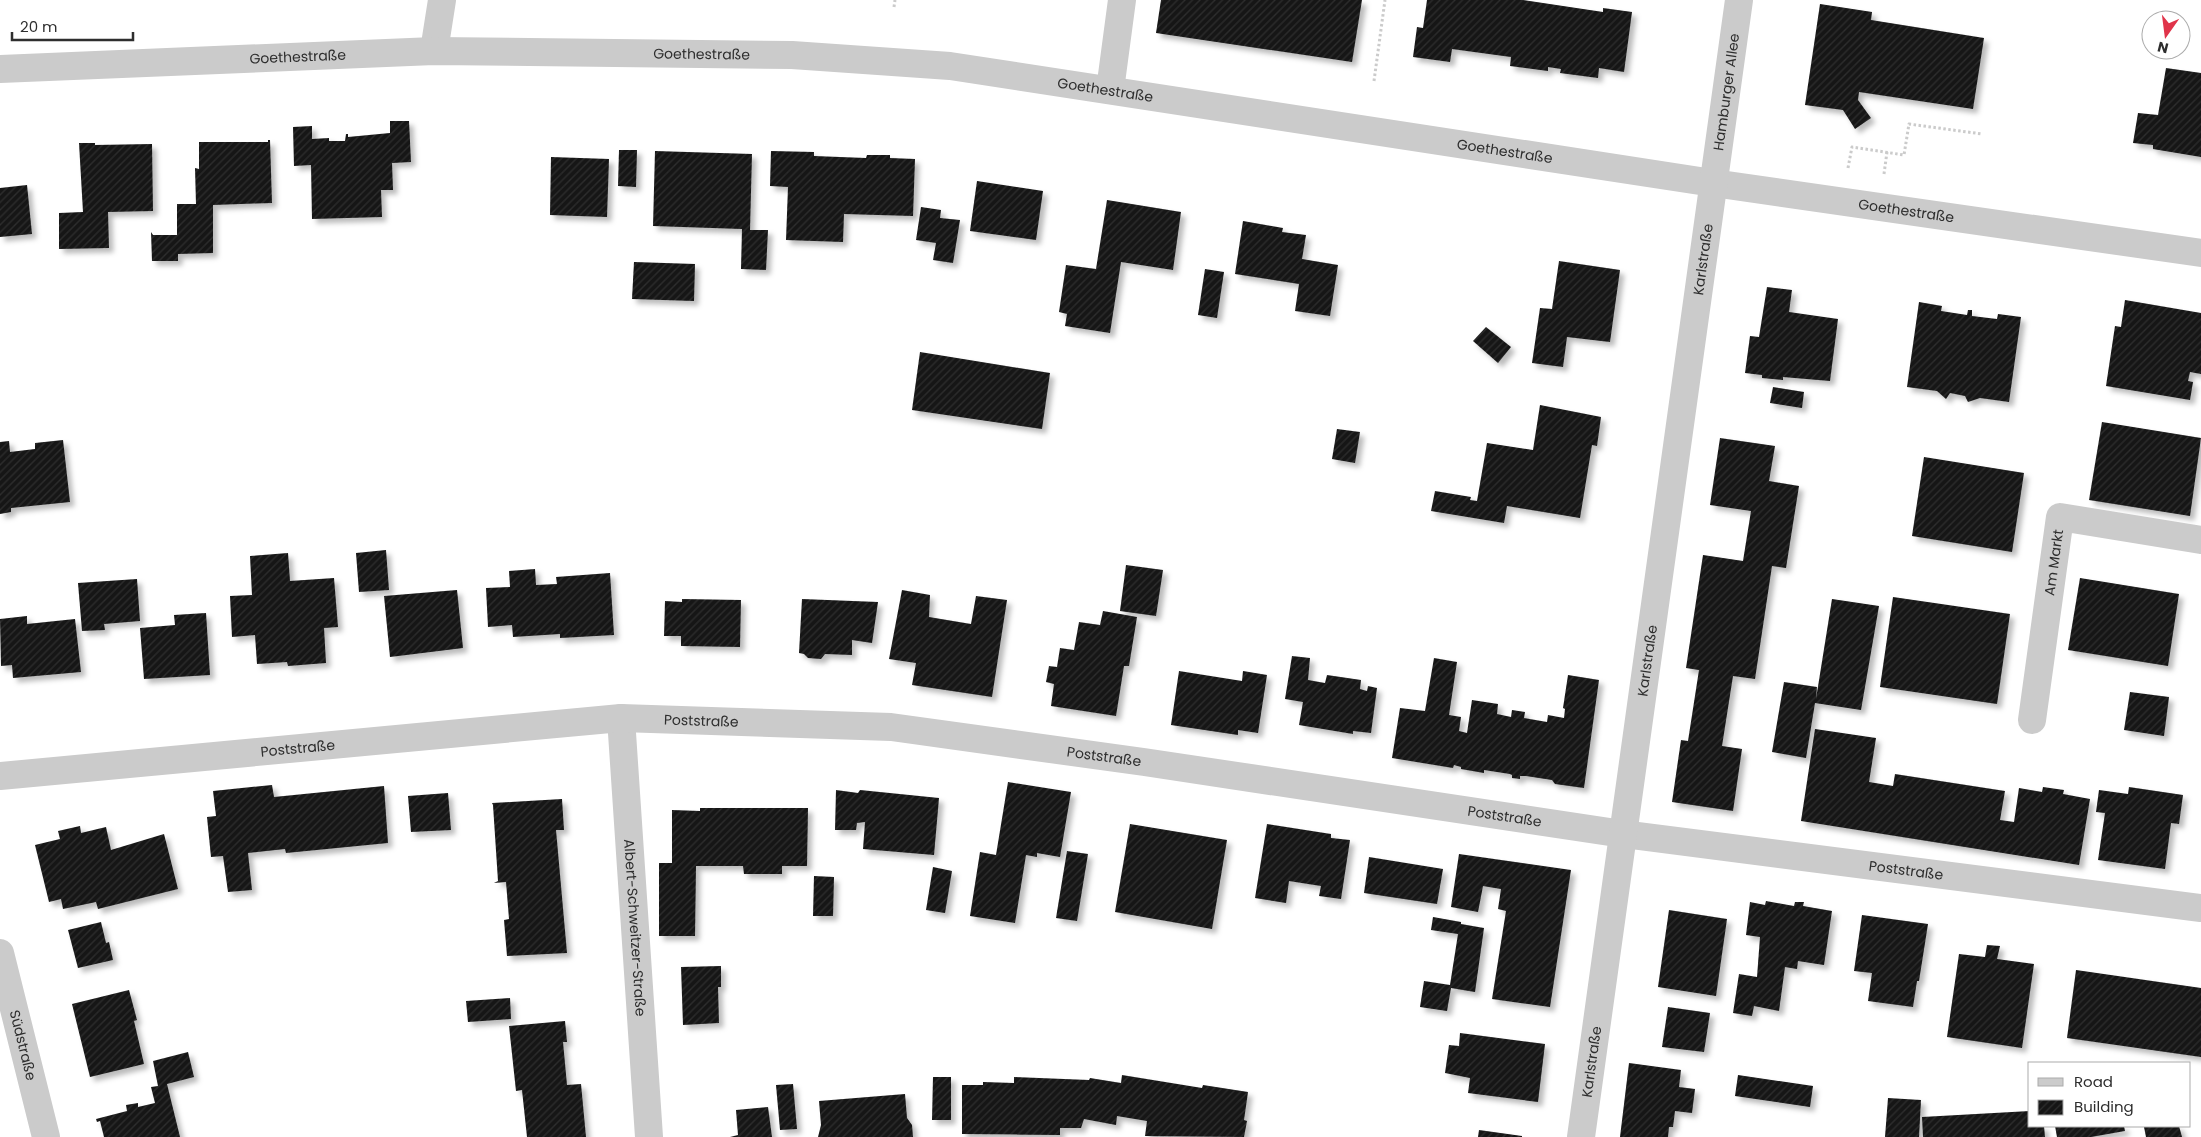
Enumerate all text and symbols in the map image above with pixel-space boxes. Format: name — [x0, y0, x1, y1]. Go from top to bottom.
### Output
scale bar — [12, 10, 134, 42]
north arrow — [2141, 10, 2191, 60]
text: 20 m — [20, 16, 58, 37]
street label: Hamburger Allee — [1708, 32, 1744, 152]
text: N — [2155, 37, 2170, 59]
street label: Goethestraße — [653, 43, 750, 65]
street label: Goethestraße — [249, 45, 347, 69]
street label: Goethestraße — [1056, 73, 1155, 107]
street label: Goethestraße — [1455, 134, 1554, 168]
street label: Goethestraße — [1857, 194, 1956, 228]
street label: Karlstraße — [1688, 222, 1718, 296]
street label: Am Markt — [2039, 528, 2068, 597]
street label: Karlstraße — [1632, 623, 1662, 698]
street label: Poststraße — [664, 709, 739, 732]
street label: Poststraße — [260, 735, 336, 762]
street label: Poststraße — [1066, 741, 1143, 772]
street label: Poststraße — [1466, 801, 1543, 832]
street label: Albert-Schweitzer-Straße — [619, 838, 651, 1017]
street label: Poststraße — [1868, 856, 1945, 885]
street label: Südstraße — [5, 1008, 42, 1083]
street label: Karlstraße — [1577, 1024, 1606, 1099]
legend — [2028, 1062, 2191, 1127]
text: Road — [2074, 1071, 2113, 1092]
text: Building — [2074, 1096, 2134, 1117]

